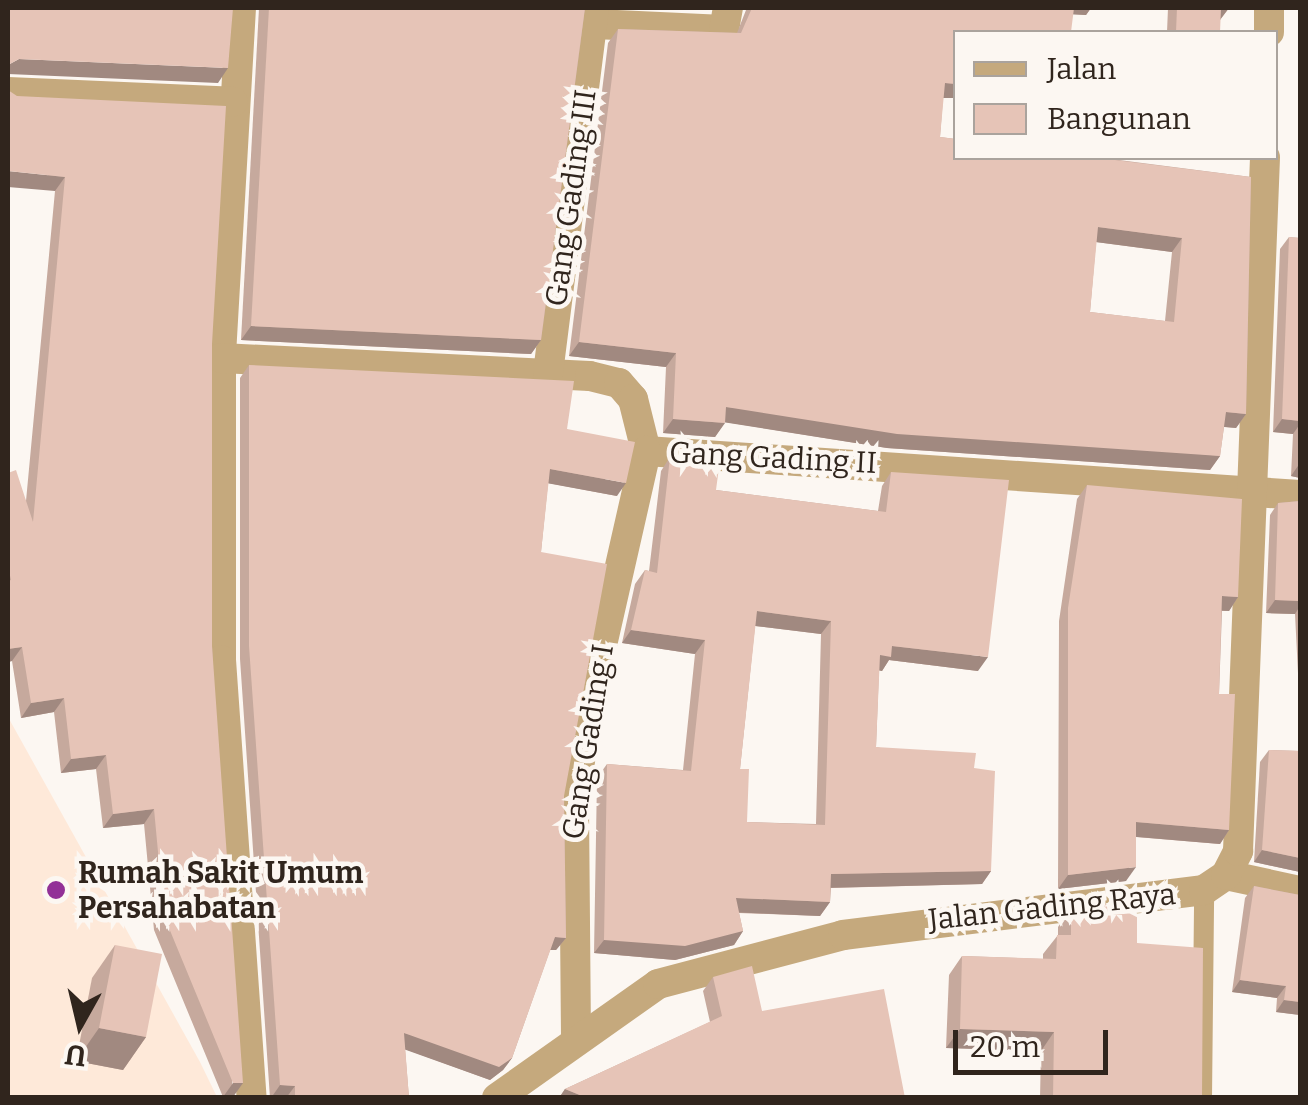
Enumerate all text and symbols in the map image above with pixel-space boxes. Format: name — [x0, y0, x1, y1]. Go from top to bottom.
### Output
legend — [953, 30, 1278, 160]
text: Jalan — [1047, 51, 1116, 87]
street label: Gang Gading III — [538, 87, 604, 309]
text: Bangunan — [1047, 101, 1191, 137]
street label: Gang Gading II — [668, 435, 878, 481]
street label: Gang Gading I — [555, 642, 621, 842]
place label: Rumah Sakit Umum Persahabatan — [78, 855, 363, 926]
street label: Jalan Gading Raya — [927, 876, 1177, 938]
marker: Rumah Sakit Umum Persahabatan — [43, 877, 69, 903]
north arrow — [30, 975, 130, 1075]
scale bar — [958, 1010, 1113, 1072]
text: 20 m — [970, 1029, 1040, 1065]
text: U — [63, 1037, 88, 1073]

